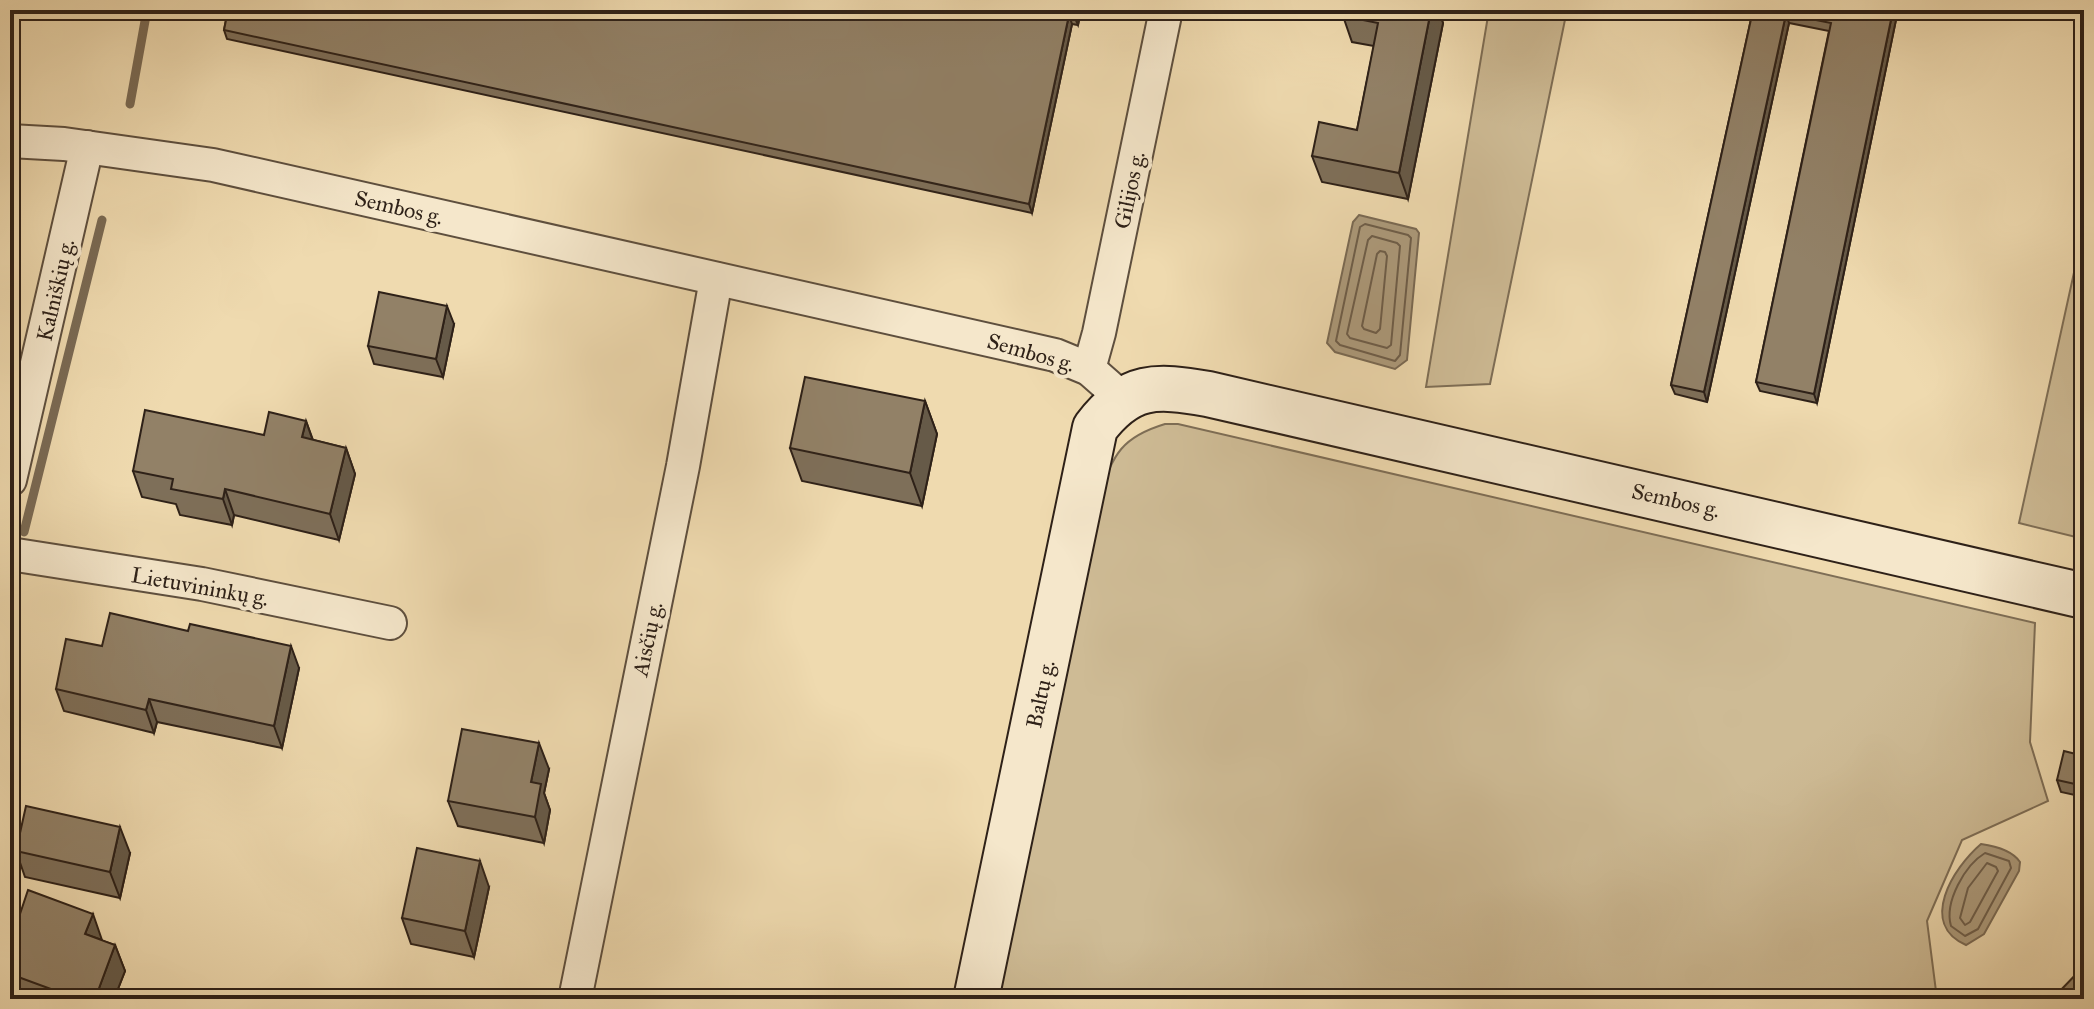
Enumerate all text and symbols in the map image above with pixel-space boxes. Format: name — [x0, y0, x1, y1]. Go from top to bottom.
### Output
street label: Gilijos g. — [1108, 149, 1151, 231]
street label: Sembos g. — [352, 184, 446, 231]
street label: Kalniškių g. — [31, 236, 80, 344]
street label: Sembos g. — [984, 327, 1078, 378]
street label: Sembos g. — [1629, 477, 1723, 524]
street label: Lietuvininkų g. — [129, 561, 271, 612]
street label: Aisčių g. — [626, 599, 669, 680]
street label: Baltų g. — [1020, 658, 1061, 731]

